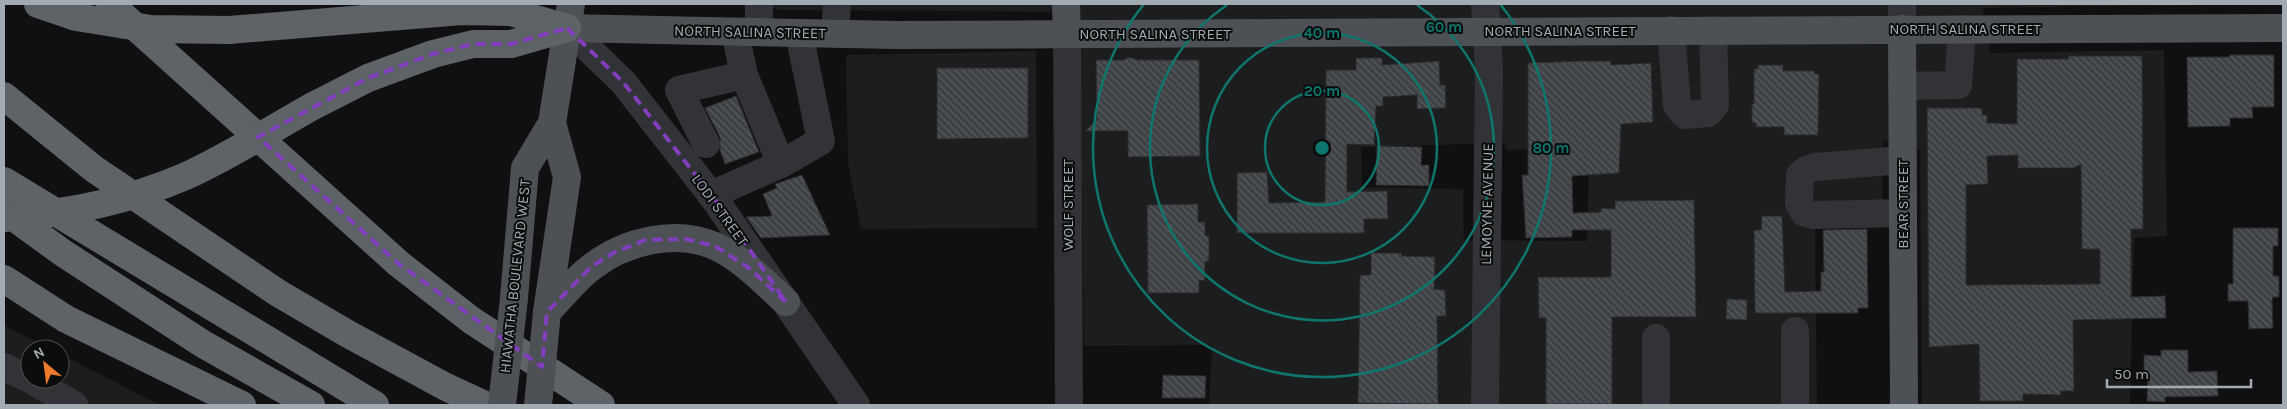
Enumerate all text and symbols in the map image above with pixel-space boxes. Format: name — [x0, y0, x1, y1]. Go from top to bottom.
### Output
text: 60 m — [1426, 18, 1462, 36]
street label: NORTH SALINA STREET — [1889, 20, 2041, 38]
street label: NORTH SALINA STREET — [674, 22, 826, 42]
street label: NORTH SALINA STREET — [1484, 22, 1636, 40]
text: 40 m — [1304, 24, 1340, 42]
street label: NORTH SALINA STREET — [1079, 25, 1231, 43]
text: 20 m — [1304, 82, 1340, 100]
centre of rings — [1313, 139, 1331, 157]
text: 80 m — [1532, 139, 1570, 157]
street label: LEMOYNE AVENUE — [1477, 143, 1497, 265]
street label: WOLF STREET — [1059, 159, 1077, 251]
street label: BEAR STREET — [1894, 159, 1912, 249]
street label: LODI STREET — [688, 171, 752, 250]
street label: HIAWATHA BOULEVARD WEST — [496, 178, 534, 374]
north arrow — [20, 339, 70, 389]
text: N — [30, 343, 47, 363]
scale bar — [2107, 356, 2251, 388]
text: 50 m — [2114, 365, 2149, 383]

